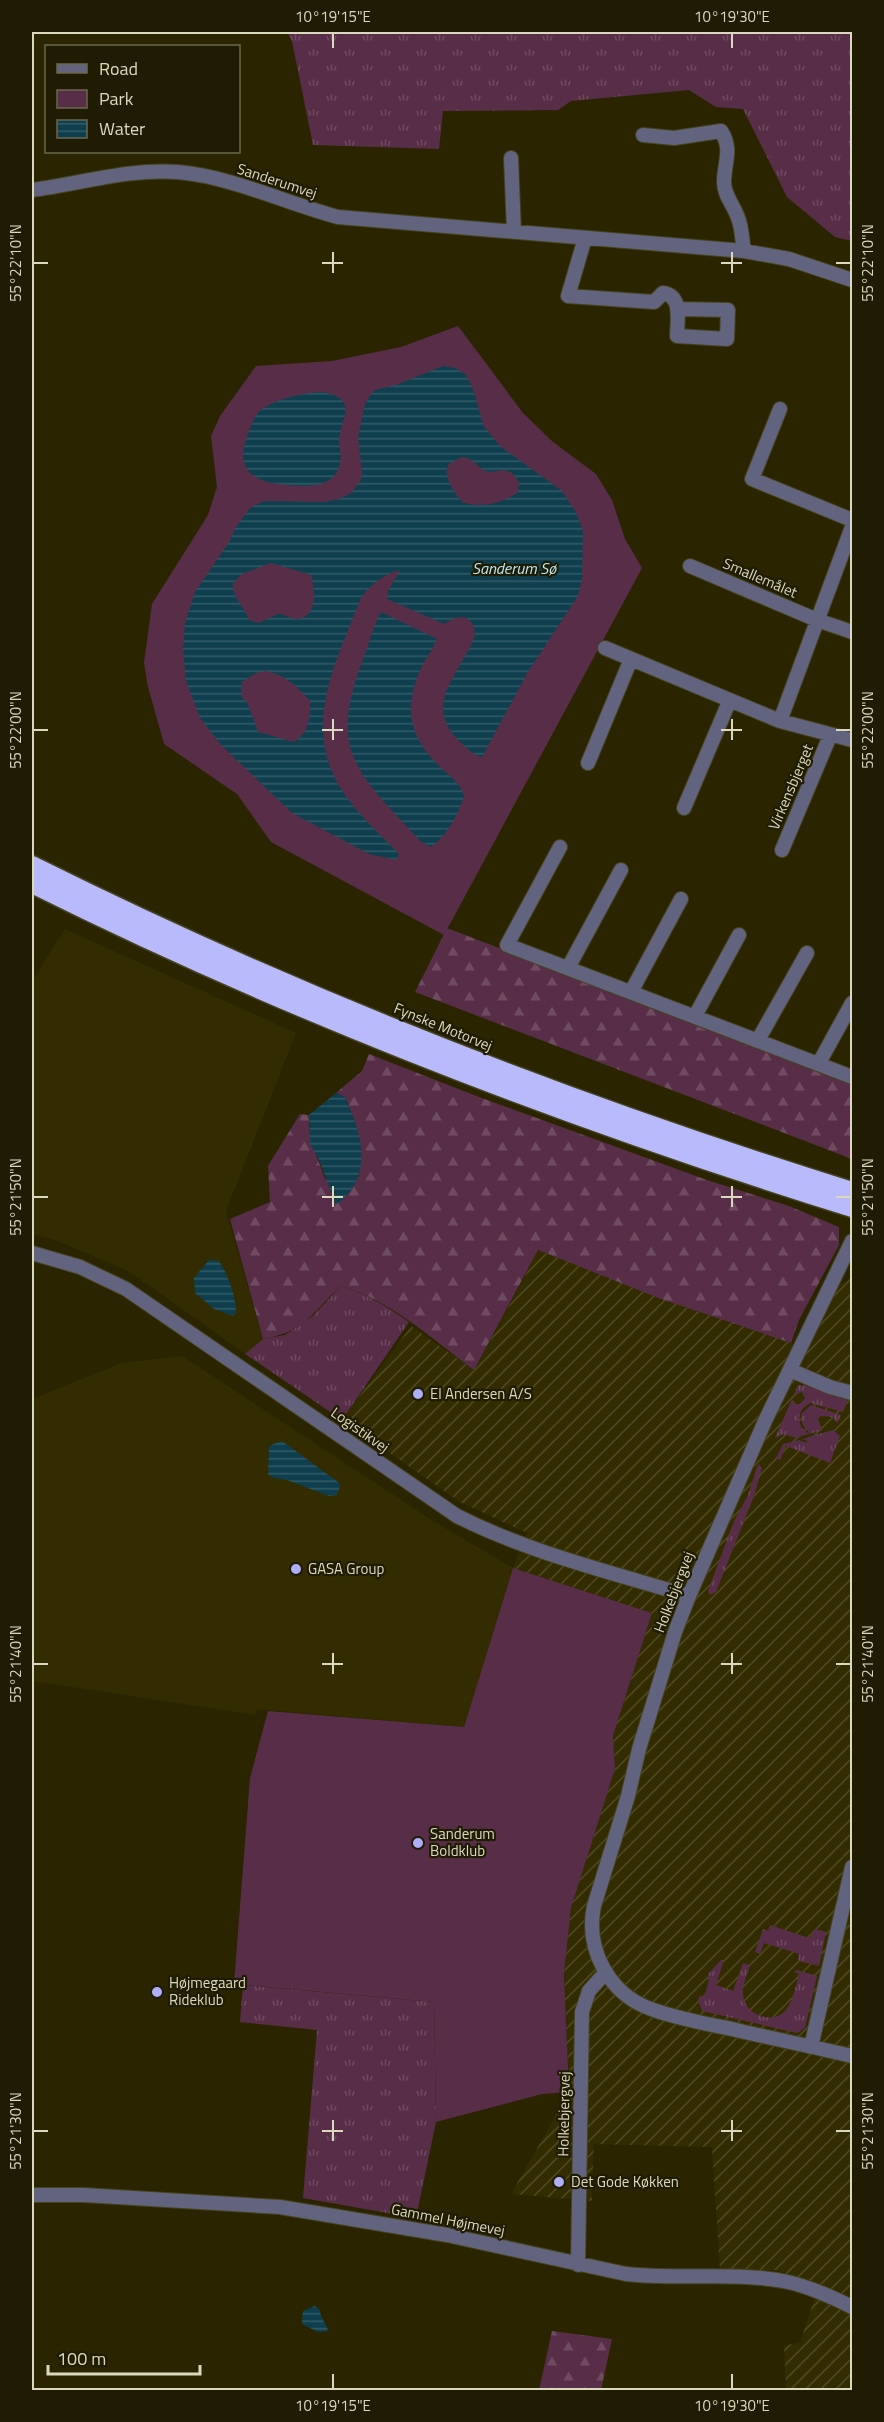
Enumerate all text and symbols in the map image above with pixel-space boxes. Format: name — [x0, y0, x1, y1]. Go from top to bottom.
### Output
text: 10°19'15"E — [295, 5, 371, 28]
text: 10°19'30"E — [694, 5, 770, 28]
legend — [45, 45, 240, 153]
text: Road — [99, 55, 138, 82]
text: Park — [99, 85, 134, 112]
text: Water — [99, 115, 145, 142]
street label: Sanderumvej — [234, 157, 320, 204]
text: 55°22'10"N — [4, 224, 27, 302]
text: 55°22'10"N — [856, 224, 879, 302]
street label: Smallemålet — [719, 552, 802, 604]
water label: Sanderum Sø — [472, 556, 557, 580]
text: 55°22'00"N — [4, 691, 27, 769]
text: 55°22'00"N — [856, 691, 879, 769]
street label: Virkensbjerget — [762, 740, 819, 833]
street label: Fynske Motorvej — [390, 996, 496, 1057]
text: 55°21'50"N — [4, 1158, 27, 1236]
text: 55°21'50"N — [856, 1158, 879, 1236]
place label: El Andersen A/S — [430, 1382, 532, 1405]
marker: El Andersen A/S — [411, 1387, 425, 1401]
street label: Logistikvej — [326, 1401, 394, 1458]
street label: Holkebjergvej — [647, 1548, 700, 1636]
place label: GASA Group — [308, 1557, 384, 1580]
marker: GASA Group — [289, 1562, 303, 1576]
text: 55°21'40"N — [4, 1625, 27, 1703]
text: 55°21'40"N — [856, 1625, 879, 1703]
place label: Sanderum Boldklub — [430, 1822, 495, 1862]
marker: Sanderum Boldklub — [411, 1836, 425, 1850]
place label: Højmegaard Rideklub — [169, 1971, 246, 2011]
marker: Højmegaard Rideklub — [150, 1985, 164, 1999]
street label: Holkebjergvej — [551, 2071, 576, 2157]
text: 55°21'30"N — [4, 2092, 27, 2170]
text: 55°21'30"N — [856, 2092, 879, 2170]
place label: Det Gode Køkken — [571, 2170, 679, 2193]
marker: Det Gode Køkken — [552, 2175, 566, 2189]
street label: Gammel Højmevej — [389, 2197, 507, 2242]
scale bar — [48, 2338, 200, 2376]
text: 100 m — [57, 2345, 106, 2372]
text: 10°19'15"E — [295, 2394, 371, 2417]
text: 10°19'30"E — [694, 2394, 770, 2417]

